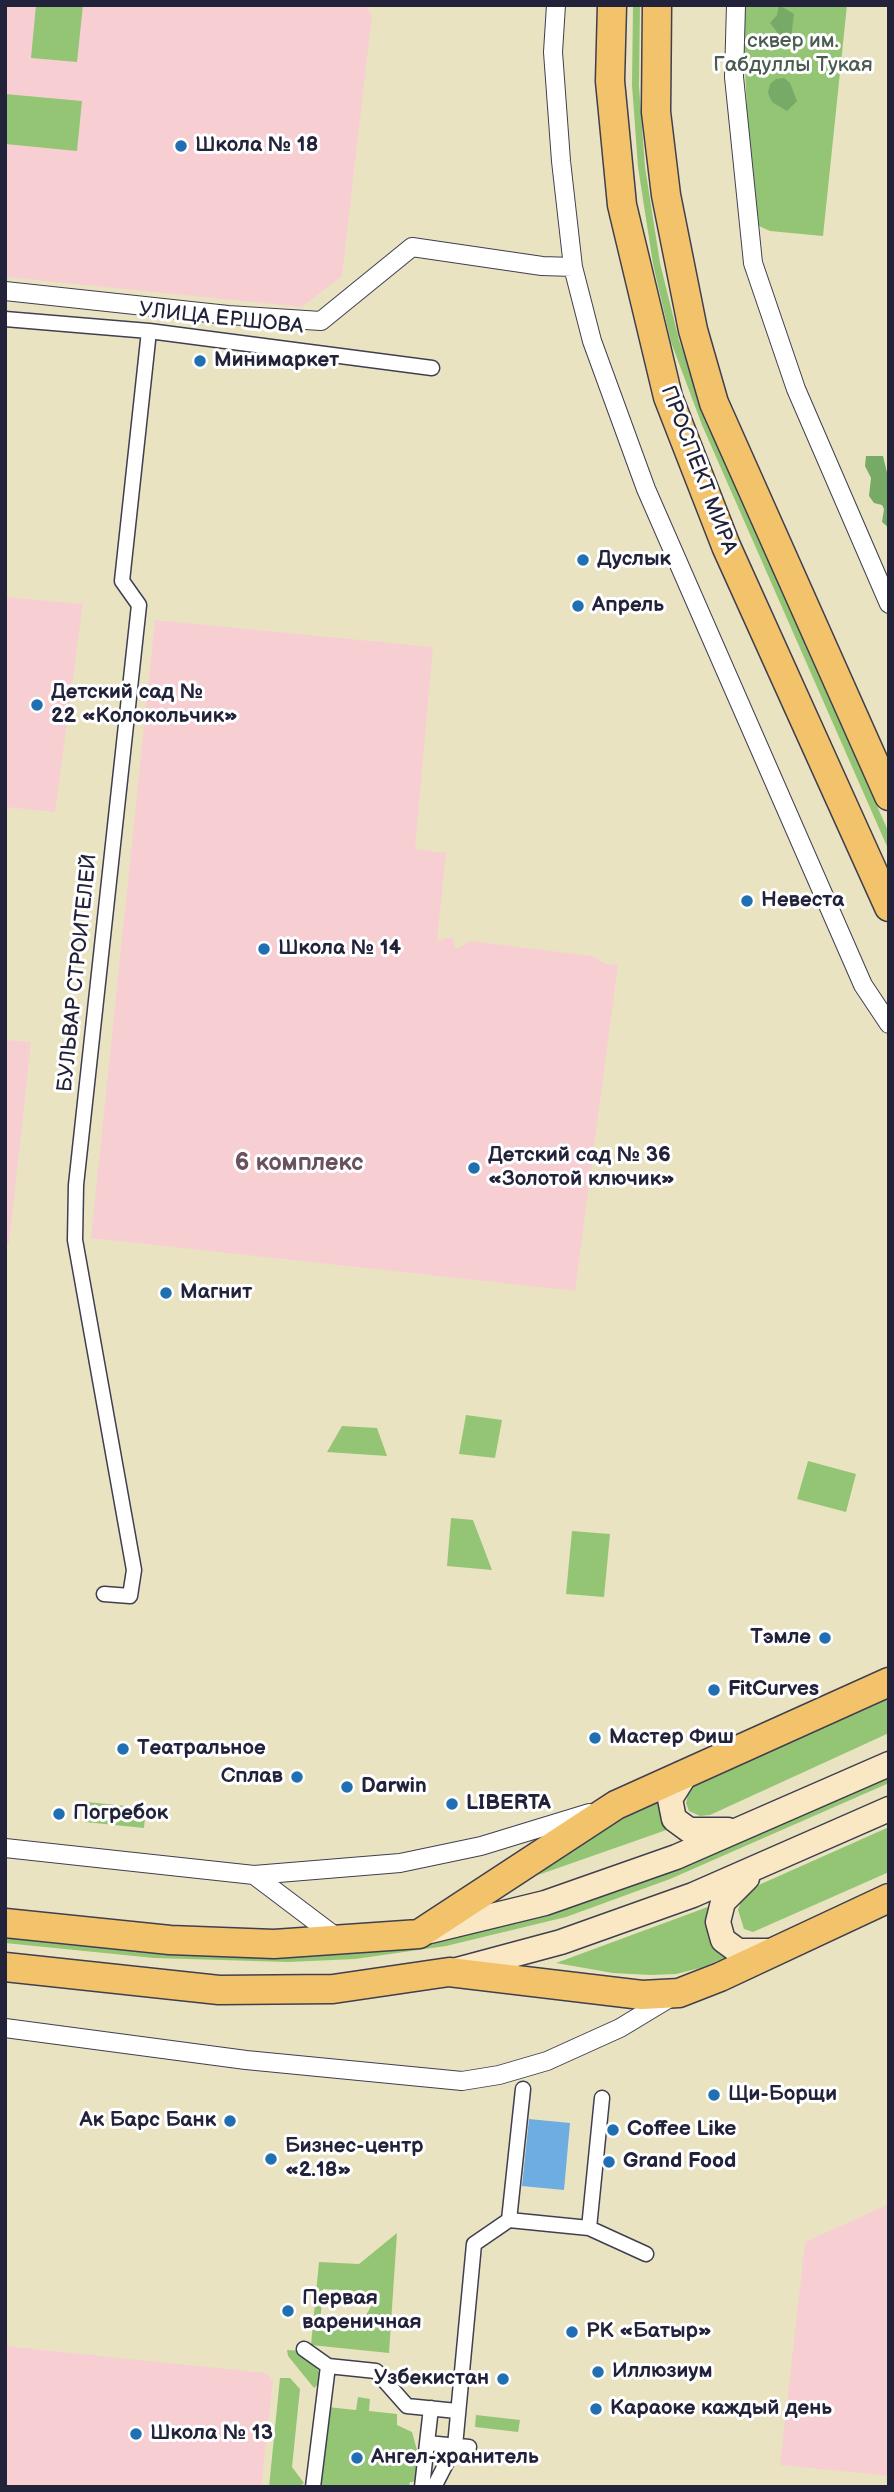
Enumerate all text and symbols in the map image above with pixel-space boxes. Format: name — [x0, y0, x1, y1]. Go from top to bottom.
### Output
park label: сквер им. Габдуллы Тукая — [713, 29, 873, 79]
place label: Школа № 18 — [195, 133, 318, 159]
marker: Школа № 18 — [173, 138, 189, 154]
street label: УЛИЦА ЕРШОВА — [137, 298, 305, 340]
place label: Минимаркет — [214, 348, 339, 374]
marker: Минимаркет — [192, 353, 208, 369]
street label: ПРОСПЕКТ МИРА — [654, 382, 742, 558]
place label: Дуслык — [597, 547, 671, 573]
marker: Дуслык — [575, 552, 591, 568]
place label: Апрель — [592, 593, 664, 619]
marker: Апрель — [570, 598, 586, 614]
place label: Детский сад № 22 «Колокольчик» — [51, 680, 238, 730]
marker: Детский сад № 22 «Колокольчик» — [29, 697, 45, 713]
street label: БУЛЬВАР СТРОИТЕЛЕЙ — [53, 853, 103, 1093]
place label: Невеста — [761, 888, 844, 914]
marker: Невеста — [739, 893, 755, 909]
place label: Школа № 14 — [278, 936, 401, 962]
marker: Школа № 14 — [256, 941, 272, 957]
place label: Детский сад № 36 «Золотой ключик» — [488, 1143, 675, 1193]
district label: 6 комплекс — [235, 1150, 363, 1178]
marker: Детский сад № 36 «Золотой ключик» — [466, 1160, 482, 1176]
place label: Магнит — [180, 1280, 252, 1306]
marker: Магнит — [158, 1285, 174, 1301]
place label: Тэмле — [750, 1625, 811, 1651]
marker: Тэмле — [817, 1630, 833, 1646]
place label: FitCurves — [728, 1677, 819, 1703]
marker: FitCurves — [706, 1682, 722, 1698]
place label: Мастер Фиш — [609, 1725, 734, 1751]
marker: Мастер Фиш — [587, 1730, 603, 1746]
place label: Театральное — [137, 1736, 266, 1762]
marker: Театральное — [115, 1741, 131, 1757]
place label: Сплав — [221, 1764, 283, 1790]
marker: Сплав — [289, 1769, 305, 1785]
place label: Darwin — [361, 1774, 427, 1800]
marker: Darwin — [339, 1779, 355, 1795]
place label: LIBERTA — [466, 1791, 551, 1817]
marker: LIBERTA — [444, 1796, 460, 1812]
place label: Погребок — [73, 1801, 168, 1827]
marker: Погребок — [51, 1806, 67, 1822]
place label: Щи-Борщи — [728, 2082, 837, 2108]
marker: Щи-Борщи — [706, 2087, 722, 2103]
place label: Ак Барс Банк — [80, 2108, 216, 2134]
marker: Ак Барс Банк — [222, 2113, 238, 2129]
place label: Coffee Like — [627, 2117, 736, 2143]
marker: Coffee Like — [605, 2122, 621, 2138]
place label: Бизнес-центр «2.18» — [285, 2134, 424, 2184]
place label: Grand Food — [623, 2149, 736, 2175]
marker: Бизнес-центр «2.18» — [263, 2151, 279, 2167]
marker: Grand Food — [601, 2154, 617, 2170]
place label: Первая вареничная — [302, 2286, 422, 2336]
marker: Первая вареничная — [280, 2303, 296, 2319]
place label: РК «Батыр» — [586, 2319, 712, 2345]
marker: РК «Батыр» — [564, 2324, 580, 2340]
place label: Иллюзиум — [612, 2359, 713, 2385]
marker: Иллюзиум — [590, 2364, 606, 2380]
place label: Узбекистан — [374, 2366, 489, 2392]
marker: Узбекистан — [495, 2371, 511, 2387]
place label: Караоке каждый день — [610, 2396, 832, 2422]
marker: Караоке каждый день — [588, 2401, 604, 2417]
place label: Школа № 13 — [150, 2421, 273, 2447]
marker: Школа № 13 — [128, 2426, 144, 2442]
place label: Ангел-хранитель — [371, 2445, 539, 2471]
marker: Ангел-хранитель — [349, 2450, 365, 2466]

